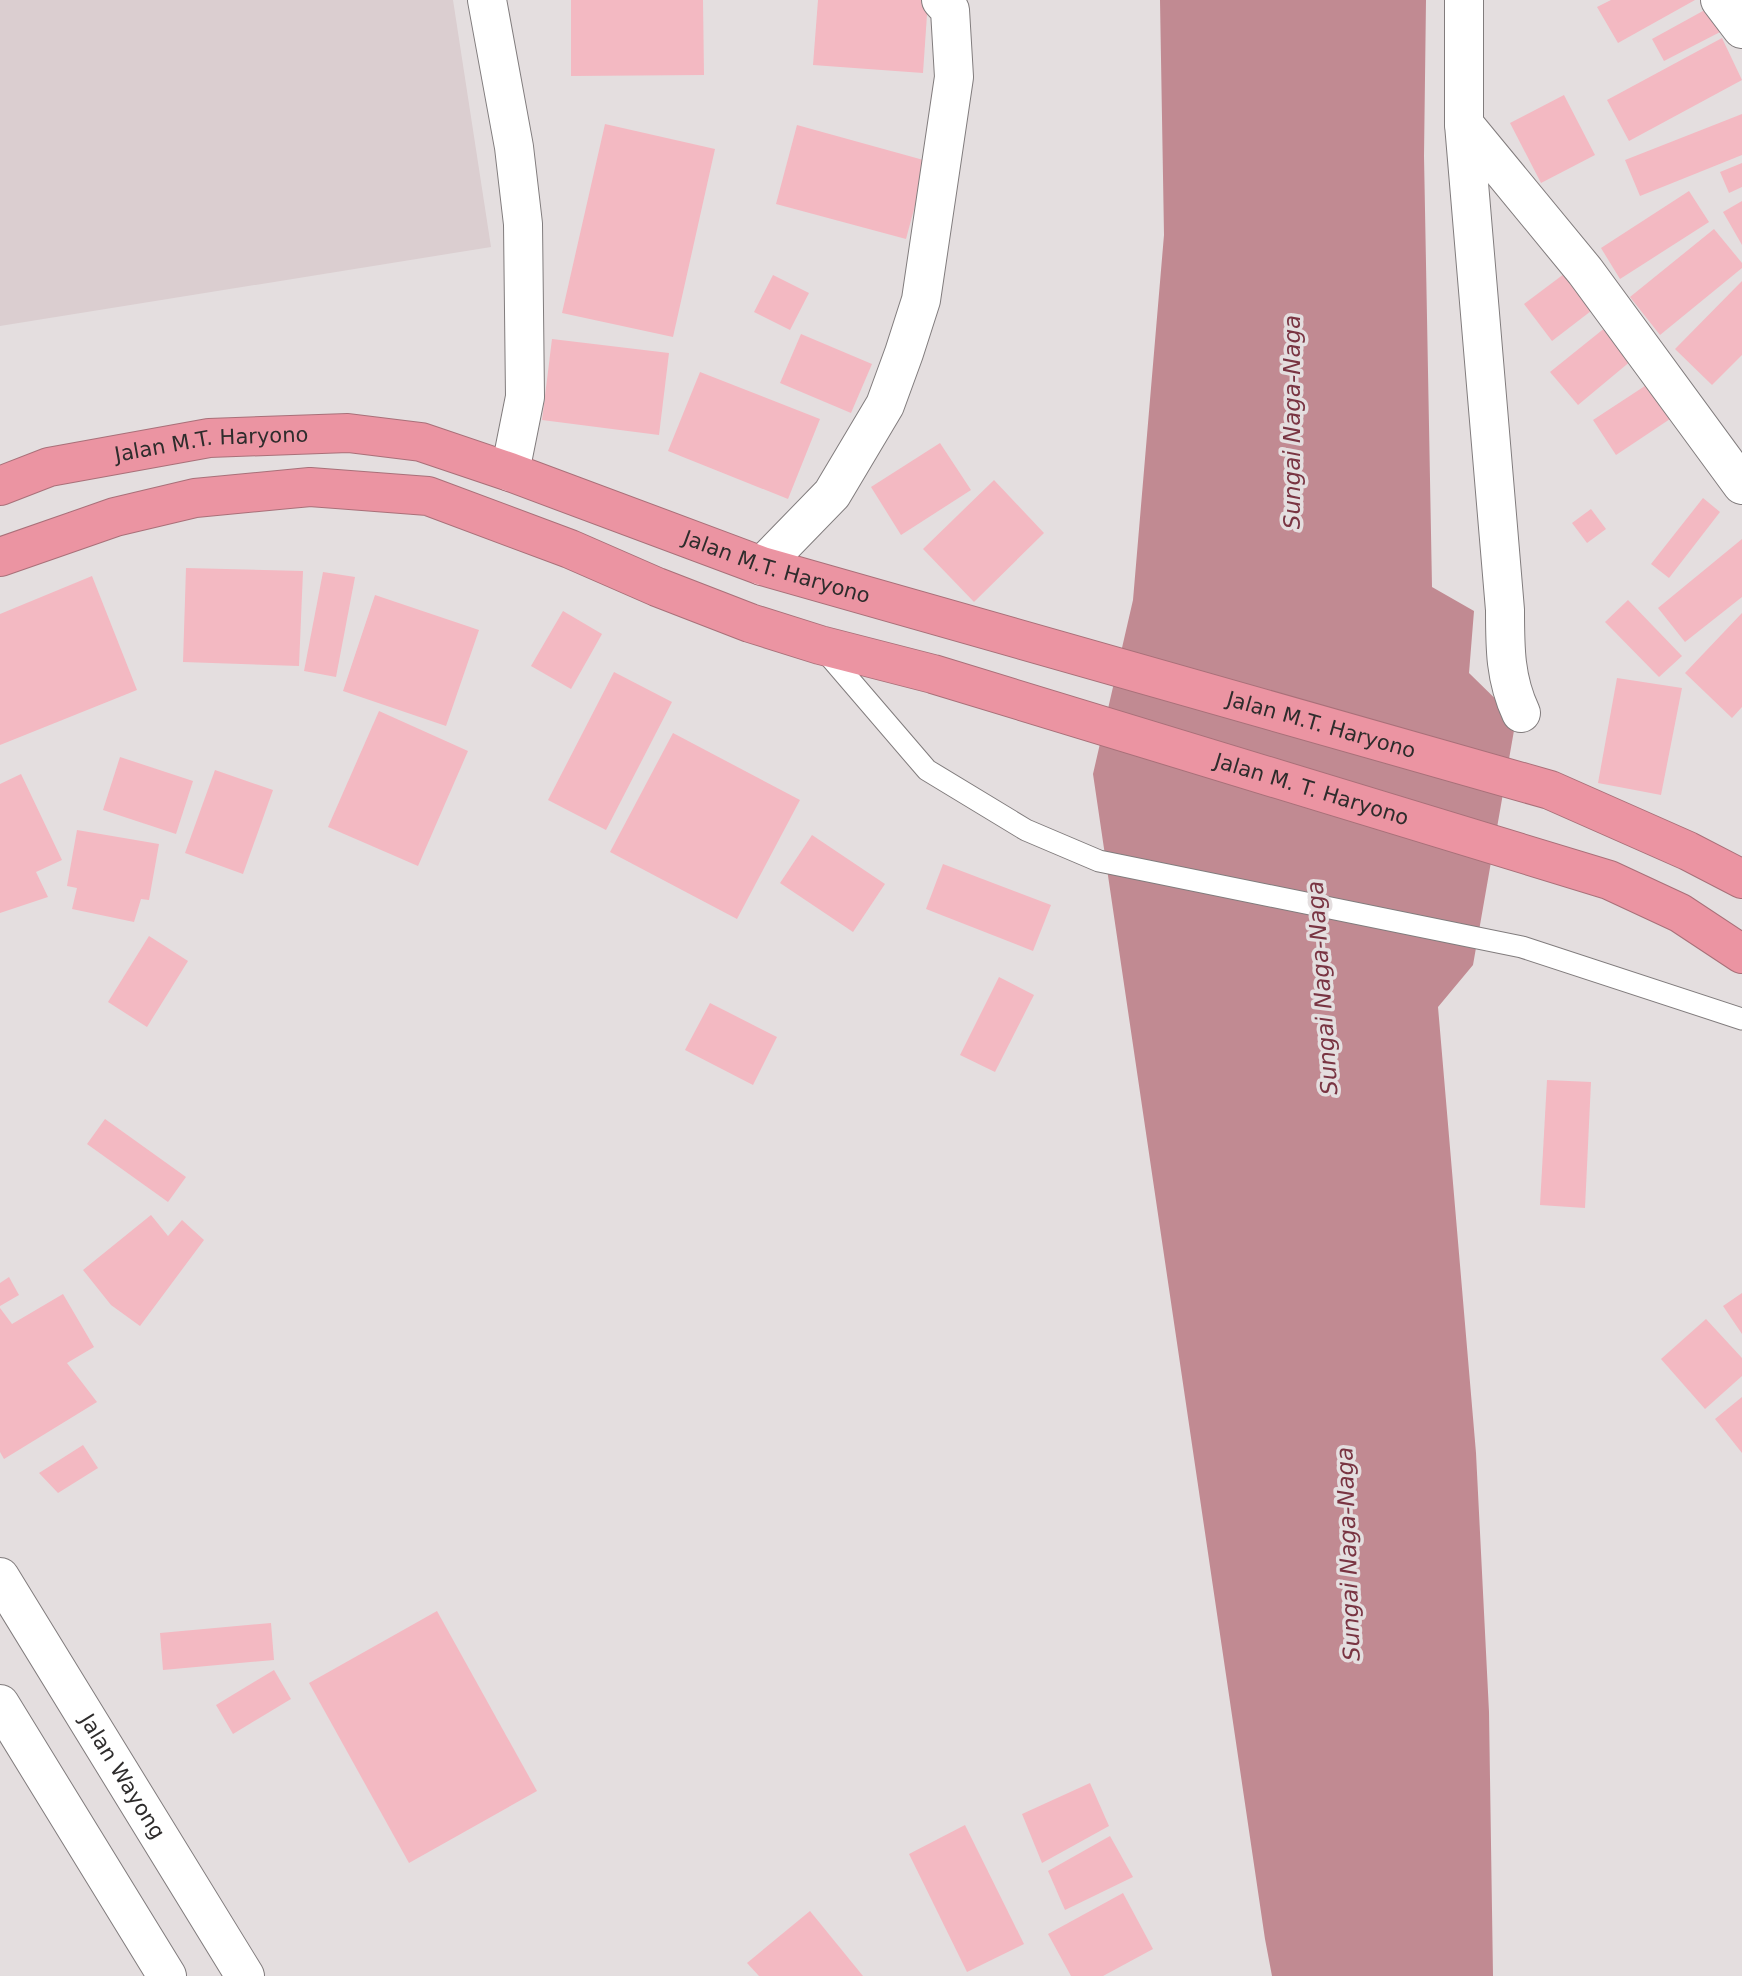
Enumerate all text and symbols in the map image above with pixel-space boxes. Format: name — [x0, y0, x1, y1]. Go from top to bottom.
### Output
water label: Sungai Naga-Naga — [1279, 315, 1305, 529]
street label: Jalan M.T. Haryono — [111, 422, 309, 467]
street label: Jalan M.T. Haryono — [678, 525, 873, 608]
street label: Jalan M.T. Haryono — [1222, 686, 1418, 763]
street label: Jalan M. T. Haryono — [1210, 748, 1412, 830]
water label: Sungai Naga-Naga — [1302, 880, 1342, 1096]
water label: Sungai Naga-Naga — [1331, 1446, 1365, 1662]
street label: Jalan Wayong — [74, 1708, 170, 1843]

